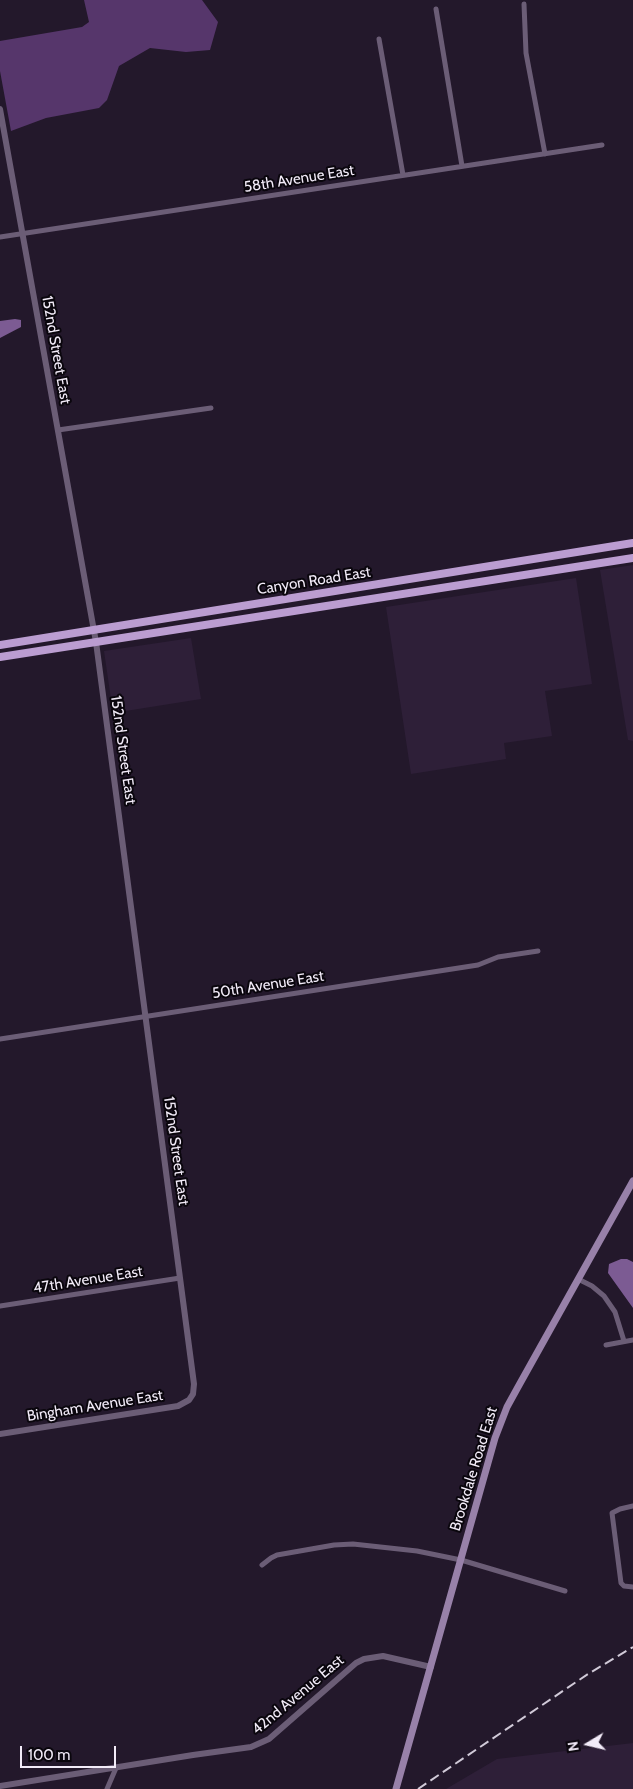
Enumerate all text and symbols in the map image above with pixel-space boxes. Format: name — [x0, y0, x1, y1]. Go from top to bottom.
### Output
street label: 58th Avenue East — [243, 161, 355, 197]
street label: 152nd Street East — [38, 294, 74, 406]
street label: Canyon Road East — [256, 563, 372, 599]
street label: 152nd Street East — [106, 694, 140, 806]
street label: 50th Avenue East — [211, 967, 325, 1003]
street label: 152nd Street East — [159, 1095, 193, 1207]
street label: 47th Avenue East — [32, 1262, 144, 1298]
street label: Bingham Avenue East — [26, 1386, 164, 1426]
street label: Brookdale Road East — [447, 1405, 501, 1533]
street label: 42nd Avenue East — [248, 1651, 348, 1739]
north arrow — [563, 1719, 613, 1769]
scale bar — [22, 1736, 119, 1768]
text: N — [564, 1740, 583, 1753]
text: 100 m — [28, 1746, 70, 1764]

